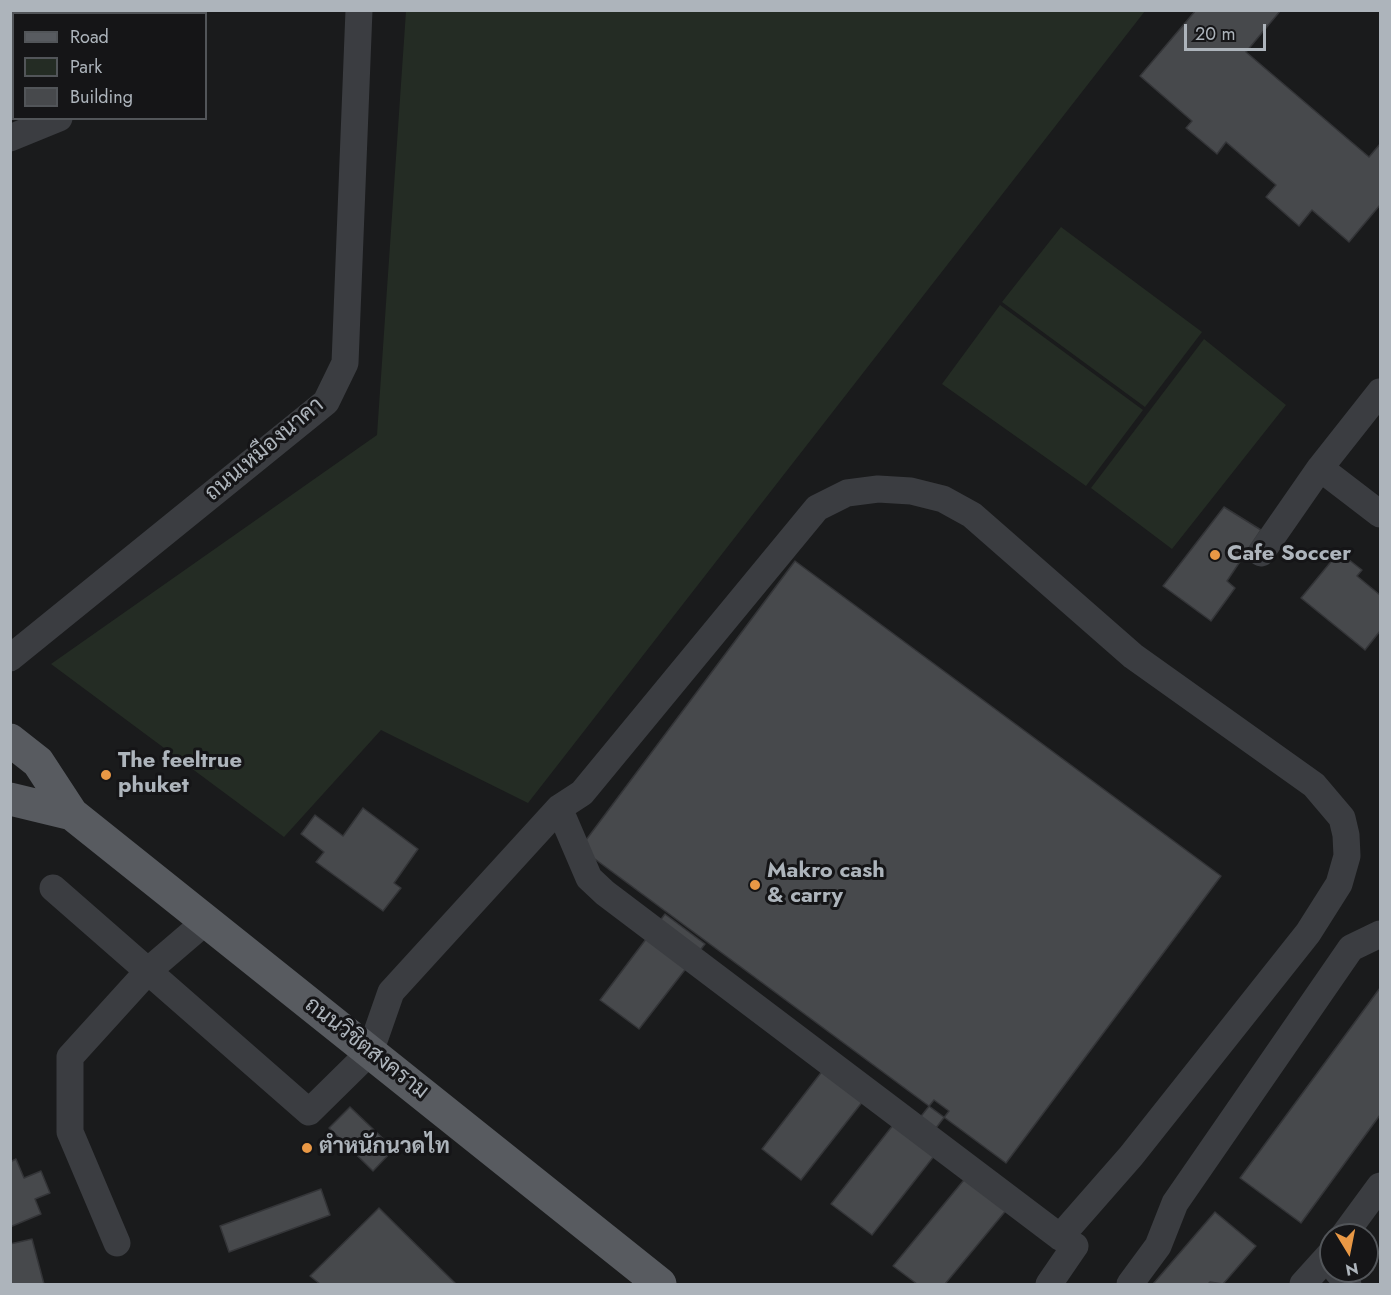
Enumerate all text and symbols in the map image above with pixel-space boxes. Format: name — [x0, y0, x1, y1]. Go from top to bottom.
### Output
legend — [12, 12, 207, 120]
scale bar — [1187, 12, 1270, 50]
text: 20 m — [1195, 21, 1235, 47]
text: Road — [70, 24, 109, 50]
text: Park — [70, 54, 102, 80]
text: Building — [70, 84, 133, 110]
street label: ถนนเหมืองนาคา — [200, 393, 330, 507]
place label: Cafe Soccer — [1227, 542, 1351, 568]
marker: Cafe Soccer — [1208, 548, 1222, 562]
place label: The feeltrue phuket — [118, 749, 242, 800]
marker: The feeltrue phuket — [99, 768, 113, 782]
place label: Makro cash & carry — [767, 859, 885, 910]
marker: Makro cash & carry — [748, 878, 762, 892]
street label: ถนนวิชิตสงคราม — [299, 993, 433, 1105]
place label: ตำหนักนวดไท — [319, 1135, 450, 1161]
marker: ตำหนักนวดไท — [300, 1141, 314, 1155]
north arrow — [1319, 1223, 1379, 1283]
text: N — [1344, 1257, 1360, 1282]

